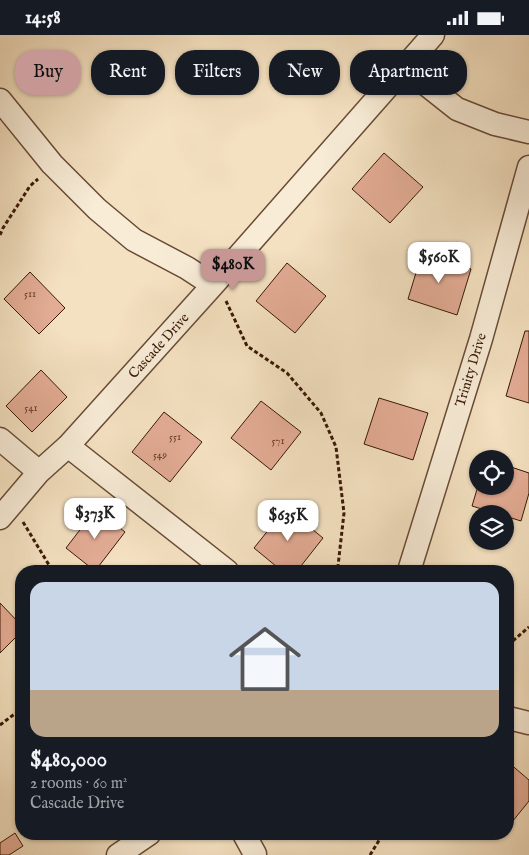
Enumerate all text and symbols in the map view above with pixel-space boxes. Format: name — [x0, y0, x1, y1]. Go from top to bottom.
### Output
text: 14:58 — [25, 6, 61, 30]
chip: Buy — [15, 50, 81, 95]
chip: Rent — [91, 50, 165, 95]
chip: Filters — [175, 50, 259, 95]
chip: New — [269, 50, 340, 95]
chip: Apartment — [350, 50, 467, 95]
pin: $560K — [404, 241, 474, 284]
text: $560K — [419, 248, 459, 268]
pin: $480K — [198, 249, 268, 291]
text: $480K — [212, 255, 254, 275]
house number: 511 — [24, 287, 36, 301]
street label: Cascade Drive — [125, 309, 194, 383]
street label: Trinity Drive — [451, 330, 491, 409]
house number: 541 — [24, 401, 38, 415]
house number: 551 — [169, 430, 181, 444]
house number: 571 — [271, 434, 285, 448]
house number: 549 — [153, 448, 167, 462]
map controls — [469, 450, 514, 550]
button: locate — [469, 450, 514, 495]
pin: $373K — [60, 497, 130, 540]
pin: $635K — [253, 499, 323, 542]
text: $373K — [75, 504, 115, 524]
button: layers — [469, 505, 514, 550]
text: $635K — [269, 506, 307, 526]
icon: home — [220, 614, 310, 704]
text: $480,000 — [30, 747, 107, 774]
text: 2 rooms · 60 m² — [30, 774, 128, 794]
text: Cascade Drive — [30, 794, 124, 814]

